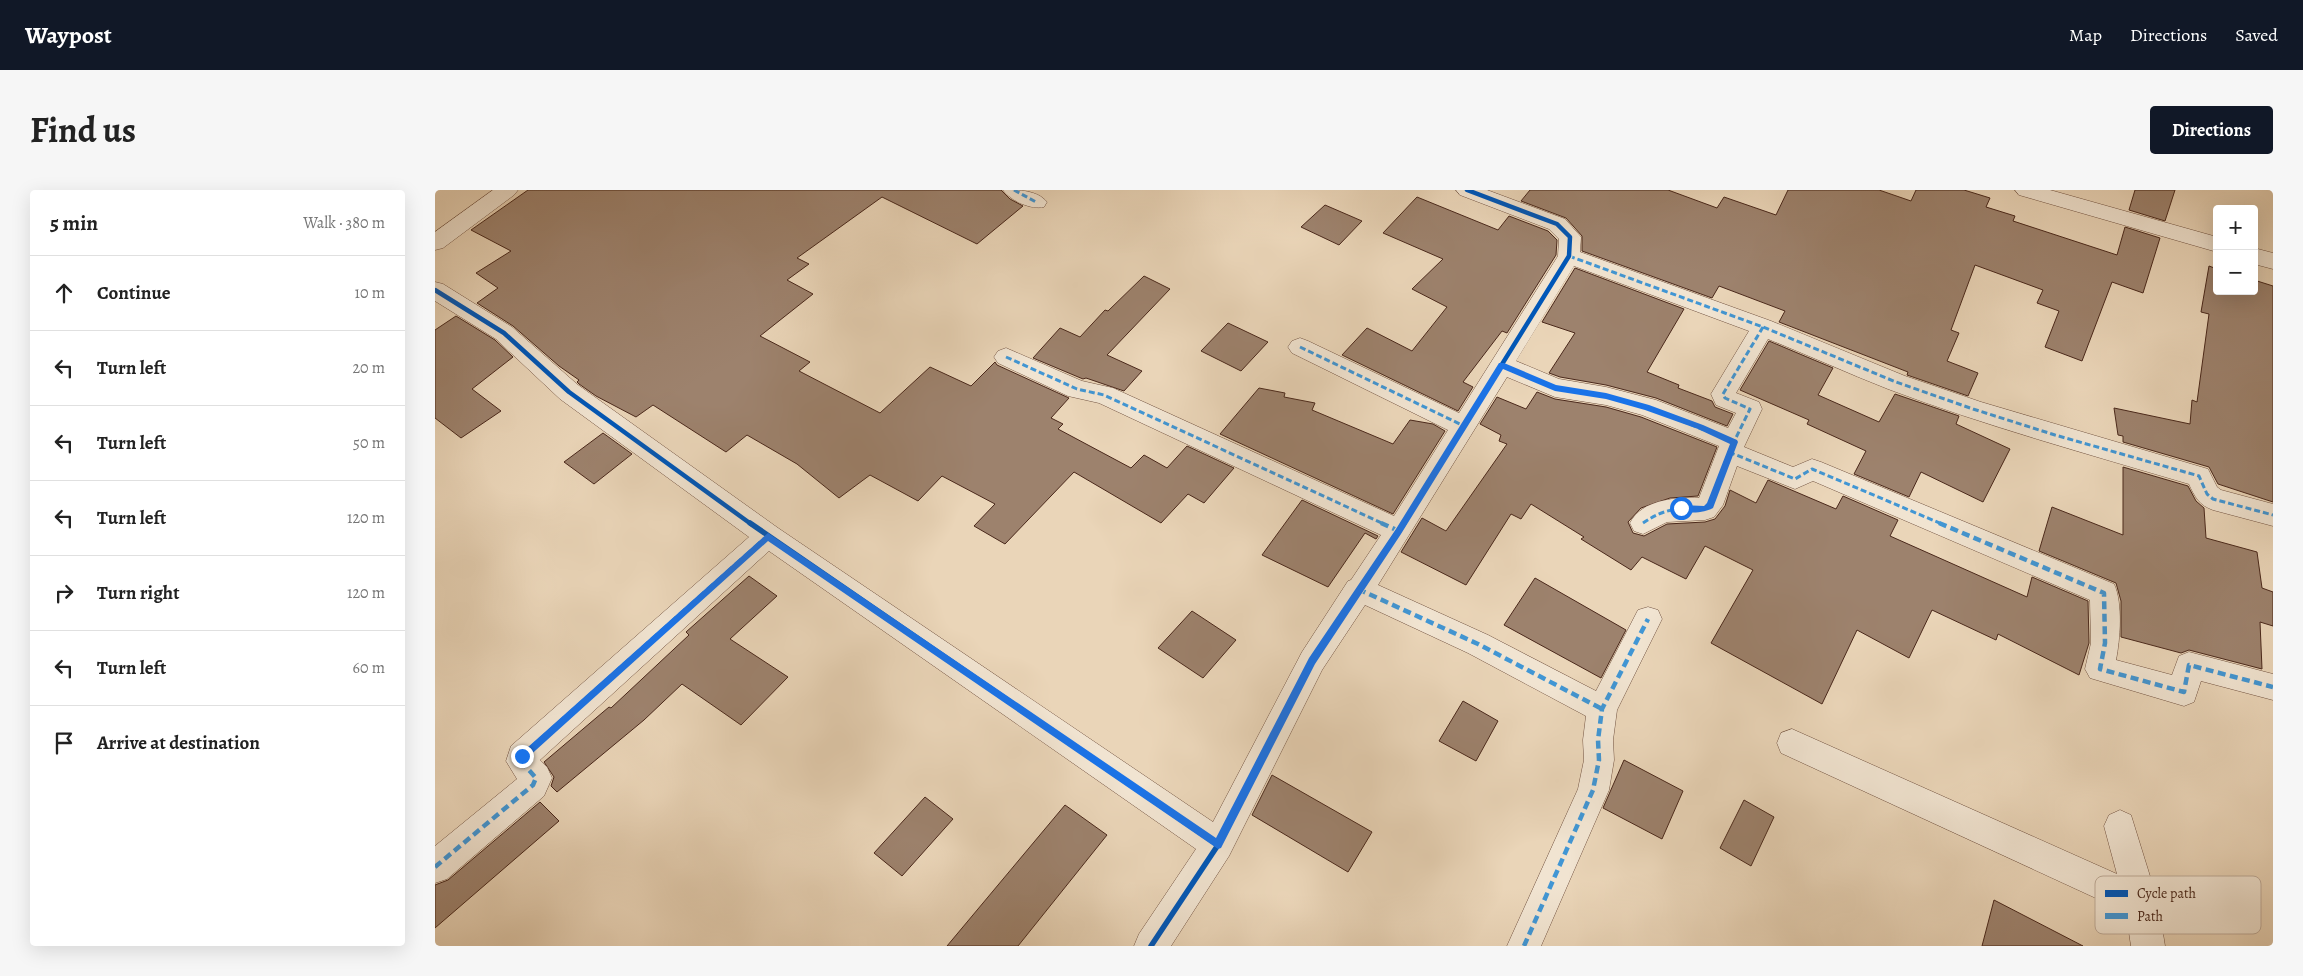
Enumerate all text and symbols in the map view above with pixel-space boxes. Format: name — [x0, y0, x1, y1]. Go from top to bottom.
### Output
text: Waypost — [25, 19, 112, 51]
text: Map — [2069, 23, 2102, 47]
text: Directions — [2130, 23, 2207, 47]
text: Saved — [2235, 23, 2278, 47]
text: Find us — [30, 106, 136, 154]
button: Directions — [2150, 106, 2273, 154]
map controls — [2213, 205, 2258, 295]
button: + — [2213, 205, 2258, 250]
text: 5 min — [50, 209, 98, 237]
text: Walk · 380 m — [303, 212, 385, 234]
button: − — [2213, 250, 2258, 295]
icon: ahead — [50, 279, 78, 307]
text: Continue — [97, 280, 171, 306]
text: 10 m — [355, 282, 385, 304]
icon: left — [50, 354, 78, 382]
text: Turn left — [97, 355, 166, 381]
text: 20 m — [352, 357, 385, 379]
icon: left — [50, 429, 78, 457]
text: Turn left — [97, 430, 166, 456]
text: 50 m — [353, 432, 385, 454]
route start — [1670, 497, 1693, 520]
icon: left — [50, 504, 78, 532]
text: Turn left — [97, 505, 166, 531]
text: 120 m — [347, 507, 385, 529]
icon: right — [50, 579, 78, 607]
text: Turn right — [97, 580, 179, 606]
text: 120 m — [347, 582, 385, 604]
icon: left — [50, 654, 78, 682]
text: Turn left — [97, 655, 166, 681]
text: 60 m — [353, 657, 385, 679]
icon: arrive — [50, 729, 78, 757]
text: Arrive at destination — [97, 730, 260, 756]
route end — [511, 745, 534, 768]
legend — [2095, 876, 2261, 934]
text: Cycle path — [2137, 884, 2197, 903]
text: Path — [2137, 907, 2164, 926]

